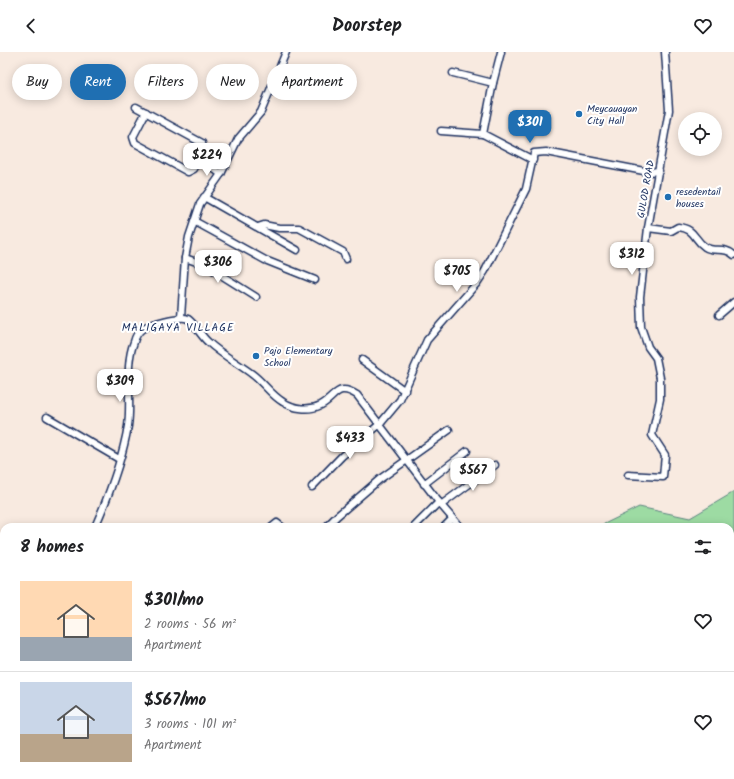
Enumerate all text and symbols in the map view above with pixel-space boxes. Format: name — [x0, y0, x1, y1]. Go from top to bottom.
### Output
text: Doorstep — [332, 12, 402, 41]
icon: back — [20, 15, 42, 37]
icon: heart — [692, 15, 714, 37]
chip: Buy — [12, 64, 62, 100]
chip: Rent — [70, 64, 126, 100]
chip: Filters — [134, 64, 198, 100]
chip: New — [206, 64, 259, 100]
chip: Apartment — [267, 64, 357, 100]
place label: Meycauayan City Hall — [587, 101, 637, 129]
marker: Meycauayan City Hall — [574, 109, 584, 119]
pin: $301 — [506, 110, 554, 144]
text: $301 — [517, 112, 543, 133]
map controls — [678, 112, 722, 156]
button: locate — [678, 112, 722, 156]
pin: $224 — [183, 143, 231, 177]
text: $224 — [192, 145, 222, 166]
street label: GULOD ROAD — [633, 158, 659, 219]
place label: resedentail houses — [676, 184, 721, 212]
marker: resedentail houses — [663, 192, 673, 202]
pin: $312 — [608, 242, 656, 276]
text: $312 — [619, 244, 645, 265]
pin: $306 — [194, 250, 242, 284]
text: $306 — [204, 252, 232, 273]
pin: $705 — [433, 259, 481, 293]
text: $705 — [443, 261, 471, 282]
district label: MALIGAYA VILLAGE — [122, 319, 234, 337]
place label: Pajo Elementary School — [264, 343, 333, 371]
marker: Pajo Elementary School — [251, 351, 261, 361]
pin: $309 — [96, 369, 144, 403]
text: $309 — [106, 371, 134, 392]
pin: $433 — [326, 426, 374, 460]
text: $433 — [335, 428, 365, 449]
pin: $567 — [449, 458, 497, 492]
text: $567 — [459, 460, 487, 481]
text: 8 homes — [20, 534, 84, 561]
icon: filters — [692, 536, 714, 558]
text: $301/mo — [144, 587, 204, 614]
icon: home — [52, 597, 100, 645]
icon: heart — [692, 610, 714, 632]
text: 2 rooms · 56 m² — [144, 614, 236, 635]
text: Apartment — [144, 635, 202, 656]
text: $567/mo — [144, 687, 206, 714]
icon: home — [52, 698, 100, 746]
icon: heart — [692, 711, 714, 733]
text: 3 rooms · 101 m² — [144, 714, 236, 735]
text: Apartment — [144, 735, 202, 756]

